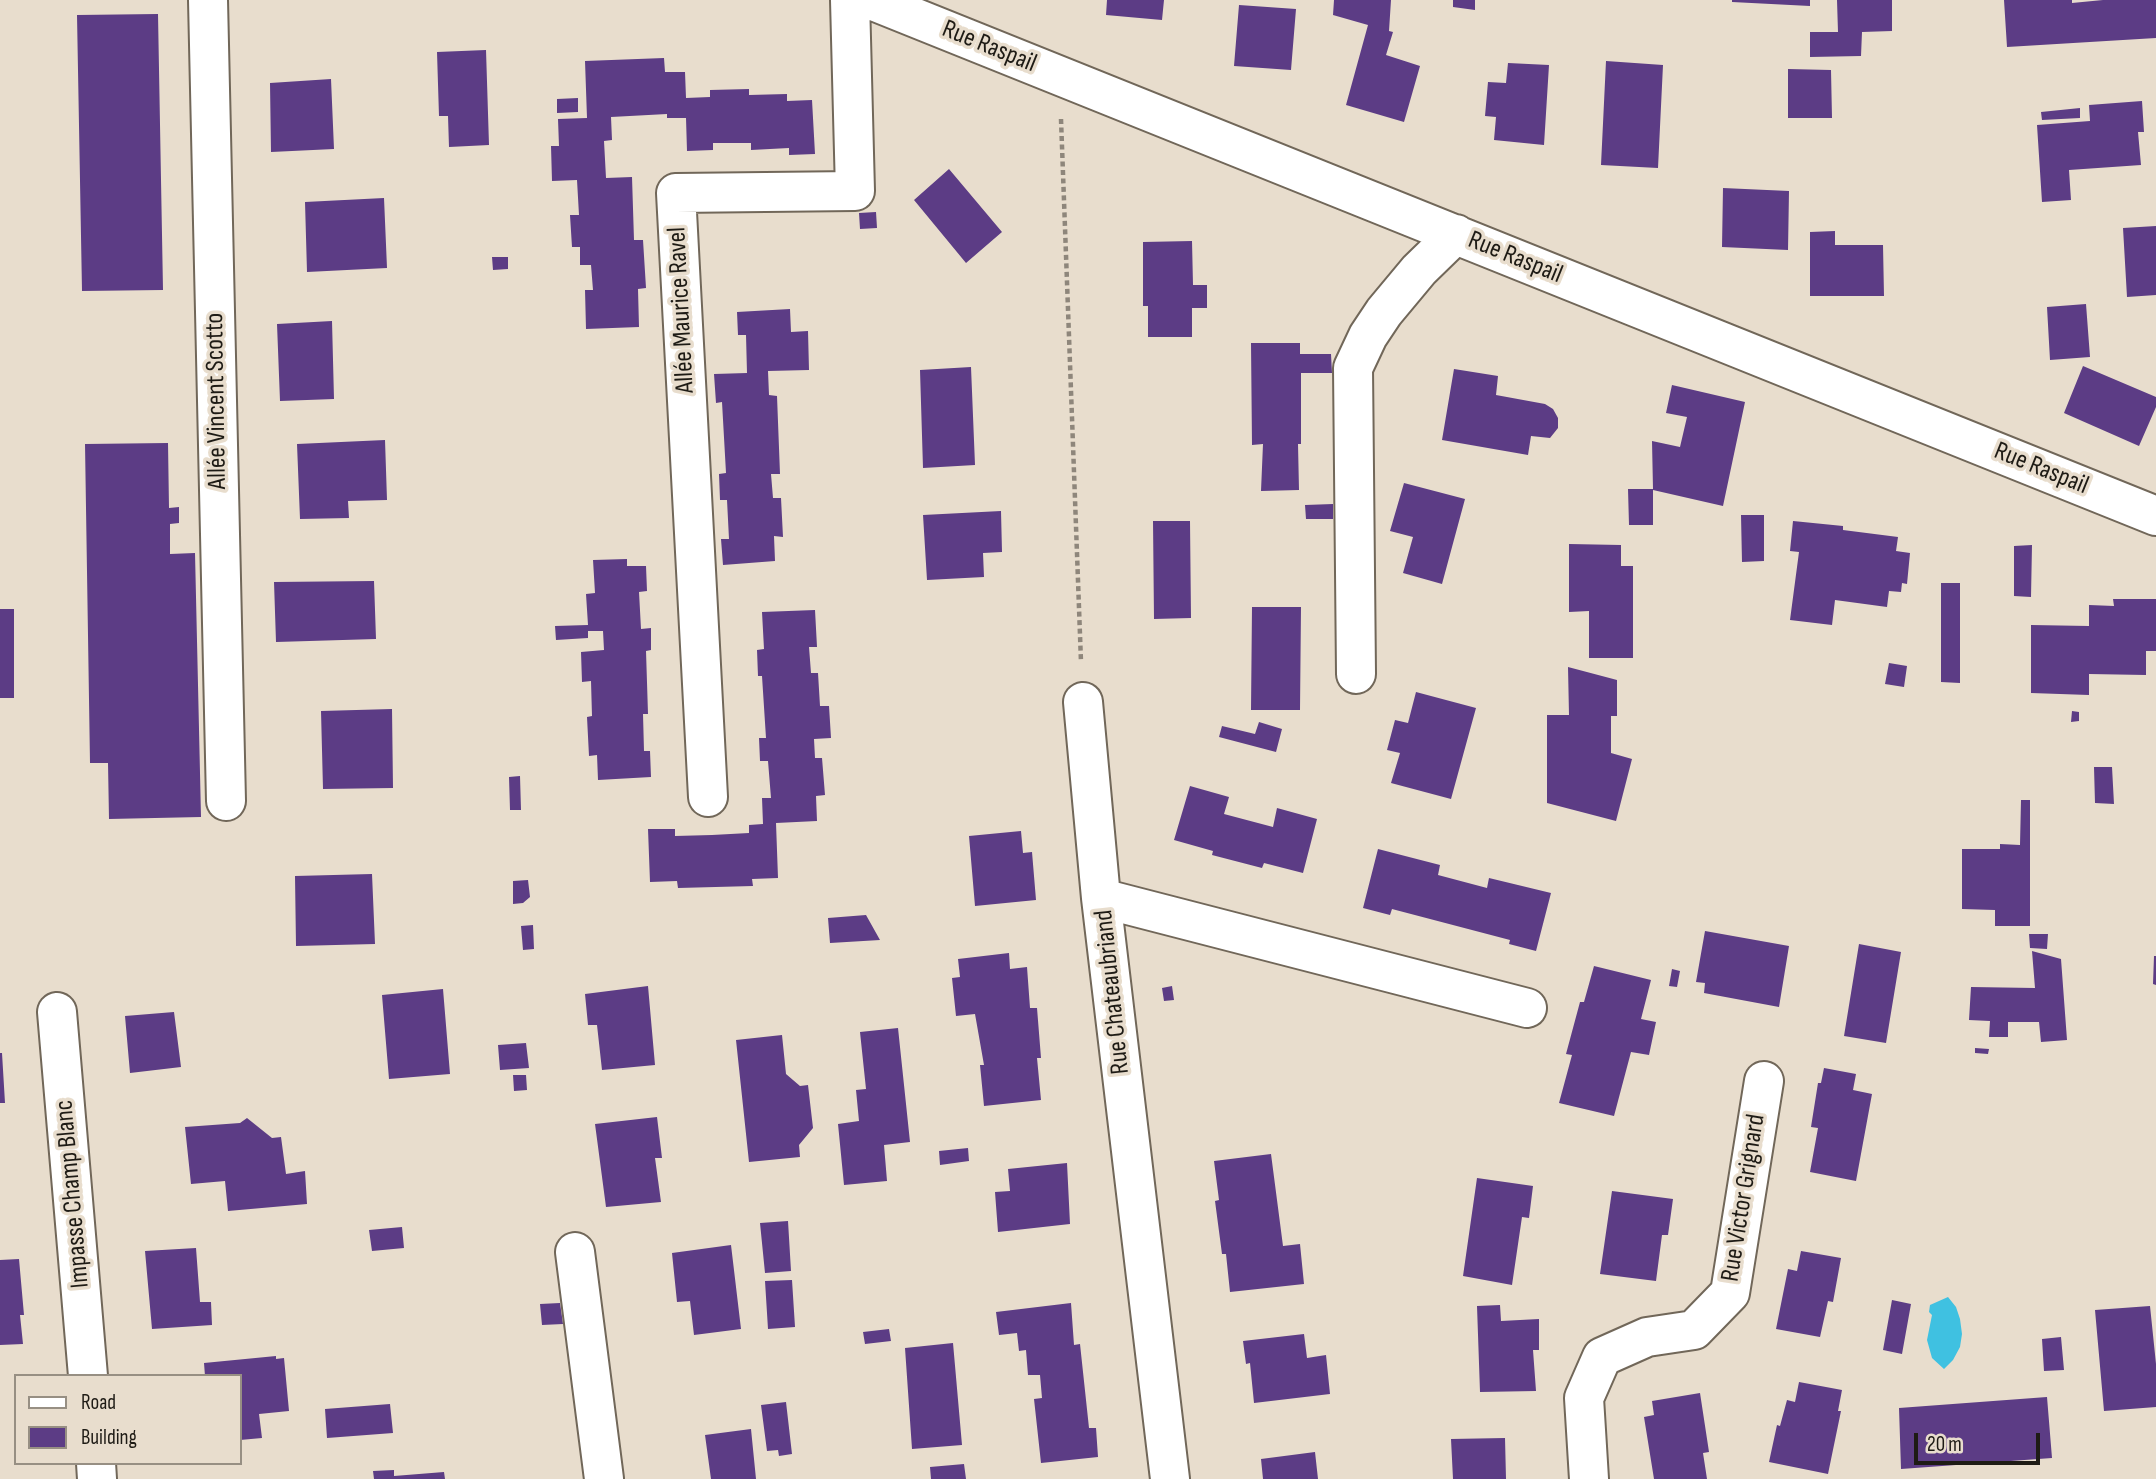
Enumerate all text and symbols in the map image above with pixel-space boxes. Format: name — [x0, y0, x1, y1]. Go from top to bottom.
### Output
street label: Rue Raspail — [937, 14, 1041, 80]
street label: Rue Raspail — [1463, 225, 1567, 291]
street label: Allée Maurice Ravel — [662, 226, 702, 394]
street label: Allée Vincent Scotto — [200, 312, 234, 490]
street label: Rue Raspail — [1989, 436, 2093, 502]
street label: Rue Chateaubriand — [1089, 908, 1137, 1076]
street label: Impasse Champ Blanc — [49, 1099, 97, 1289]
street label: Rue Victor Grignard — [1715, 1112, 1773, 1284]
legend — [14, 1374, 242, 1465]
text: Road — [81, 1390, 116, 1415]
scale bar — [1918, 1420, 2044, 1464]
text: Building — [81, 1425, 137, 1450]
text: 20 m — [1927, 1432, 1962, 1457]

